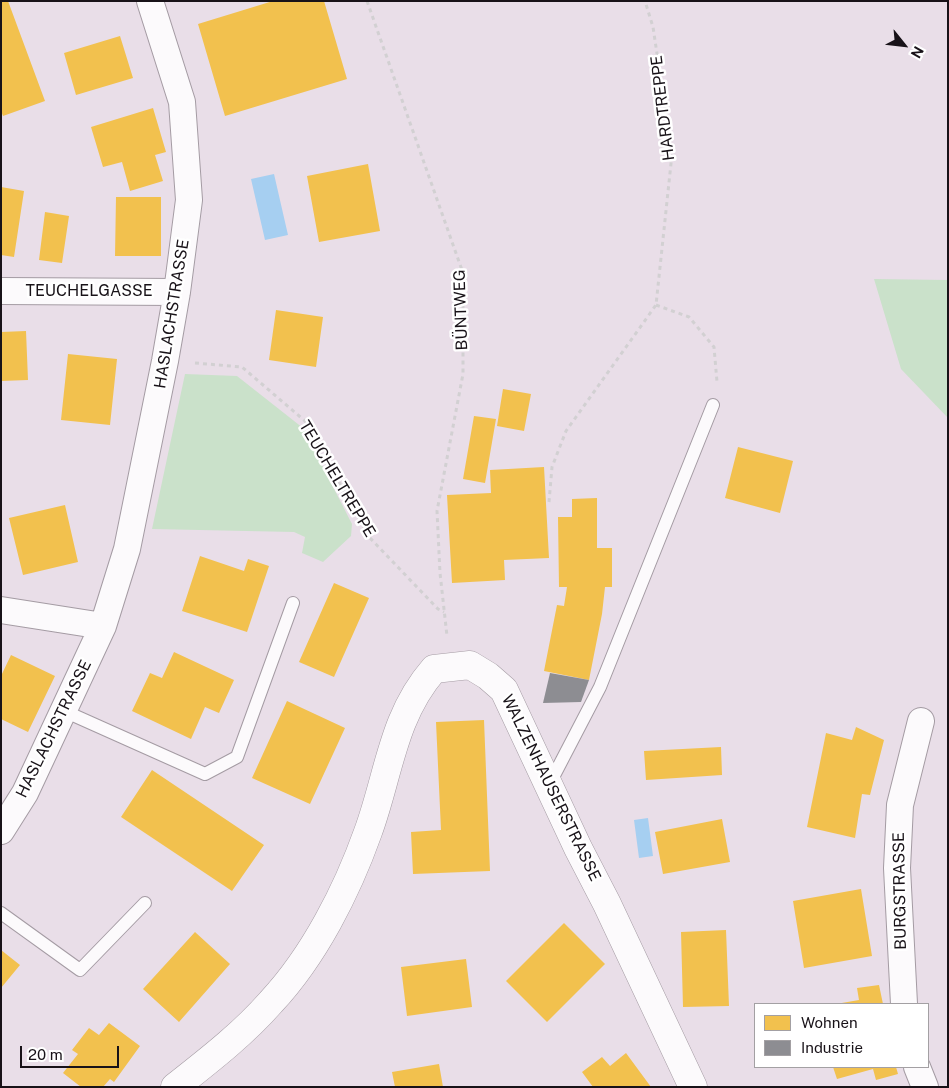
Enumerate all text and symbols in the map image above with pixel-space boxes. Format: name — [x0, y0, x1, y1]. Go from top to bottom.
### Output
north arrow — [879, 20, 929, 70]
text: N — [907, 44, 927, 61]
street label: HARDTREPPE — [647, 54, 679, 162]
street label: HASLACHSTRASSE — [151, 238, 193, 390]
street label: BÜNTWEG — [450, 269, 472, 351]
street label: TEUCHELGASSE — [25, 281, 153, 301]
street label: TEUCHELTREPPE — [295, 417, 379, 541]
street label: HASLACHSTRASSE — [12, 657, 96, 801]
street label: WALZENHAUSERSTRASSE — [497, 692, 605, 884]
street label: BURGSTRASSE — [889, 832, 911, 950]
legend — [754, 1003, 929, 1068]
text: Wohnen — [801, 1014, 858, 1031]
scale bar — [22, 1036, 121, 1068]
text: Industrie — [801, 1039, 863, 1056]
text: 20 m — [28, 1046, 63, 1063]

